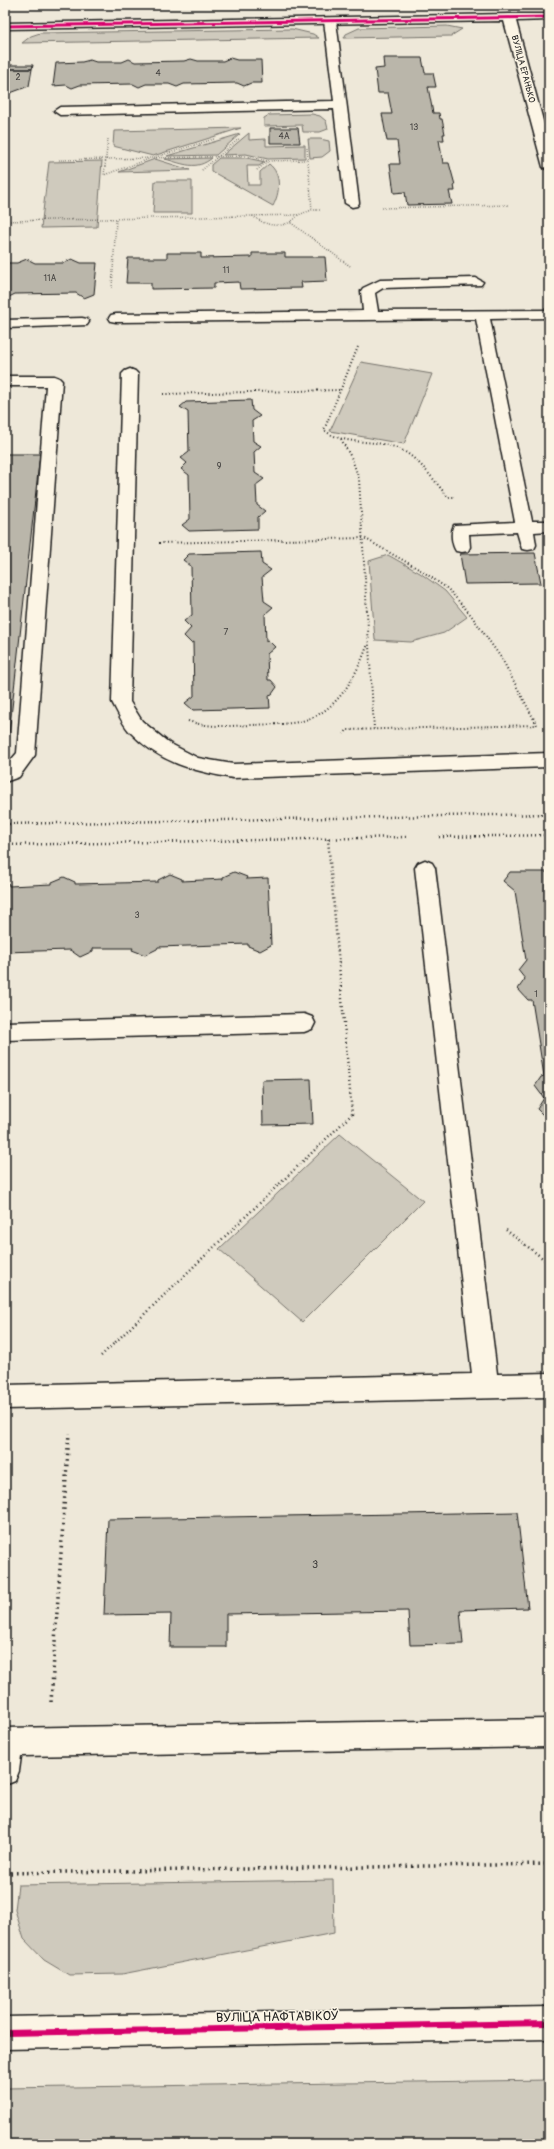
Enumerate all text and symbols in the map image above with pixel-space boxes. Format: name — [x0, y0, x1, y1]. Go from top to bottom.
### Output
street label: ВУЛІЦА ЕРАНЬКО — [509, 34, 537, 104]
house number: 4 — [155, 68, 161, 79]
house number: 2 — [15, 72, 21, 83]
house number: 13 — [410, 122, 418, 133]
house number: 4А — [278, 131, 290, 142]
house number: 11 — [222, 265, 230, 276]
house number: 11А — [44, 273, 57, 284]
house number: 9 — [217, 461, 222, 472]
house number: 7 — [224, 627, 229, 638]
house number: 3 — [134, 910, 140, 921]
house number: 1 — [534, 989, 538, 1000]
house number: 3 — [312, 1558, 318, 1571]
street label: ВУЛІЦА НАФТАВІКОЎ — [216, 2008, 339, 2026]

